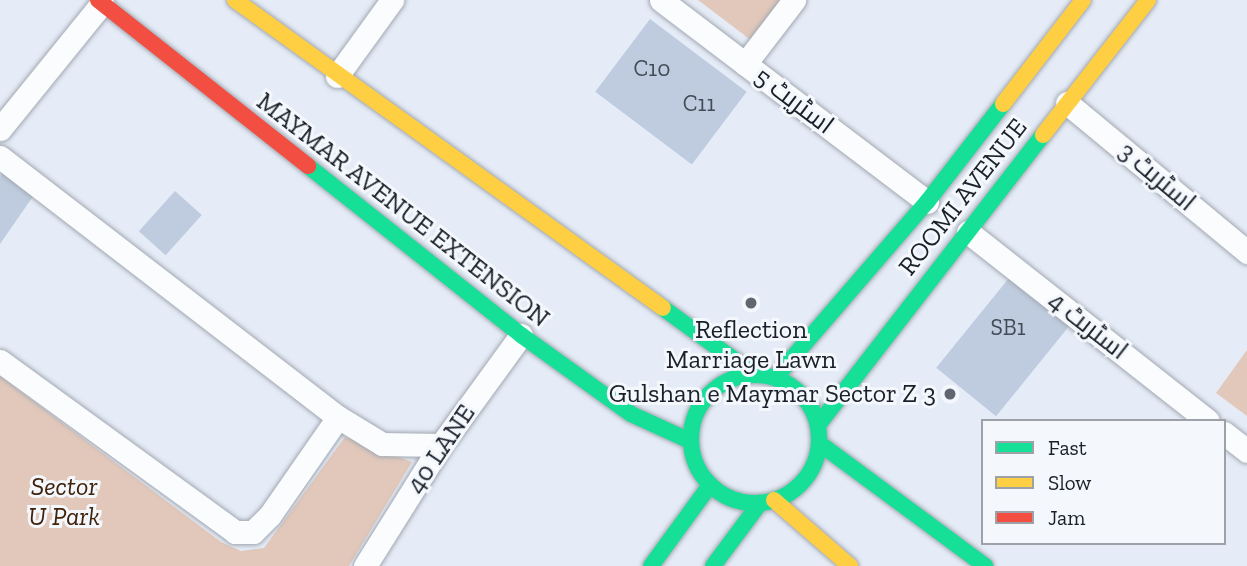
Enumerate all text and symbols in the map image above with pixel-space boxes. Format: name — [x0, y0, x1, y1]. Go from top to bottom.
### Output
house number: C10 — [634, 54, 670, 82]
street label: اسٹریٹ 5 — [748, 61, 840, 141]
street label: MAYMAR AVENUE EXTENSION — [250, 86, 556, 334]
house number: C11 — [683, 89, 715, 117]
street label: ROOMI AVENUE — [892, 112, 1034, 282]
street label: اسٹریٹ 3 — [1112, 136, 1202, 218]
street label: اسٹریٹ 4 — [1042, 285, 1134, 367]
marker: Reflection Marriage Lawn — [743, 295, 759, 311]
house number: SB1 — [990, 313, 1026, 341]
place label: Reflection Marriage Lawn — [666, 314, 836, 376]
place label: Gulshan e Maymar Sector Z 3 — [608, 378, 936, 410]
marker: Gulshan e Maymar Sector Z 3 — [942, 386, 958, 402]
street label: 40 LANE — [400, 399, 482, 499]
legend — [981, 419, 1226, 545]
text: Fast — [1048, 435, 1087, 460]
text: Slow — [1048, 470, 1091, 495]
park label: Sector U Park — [28, 471, 100, 532]
text: Jam — [1048, 505, 1085, 530]

